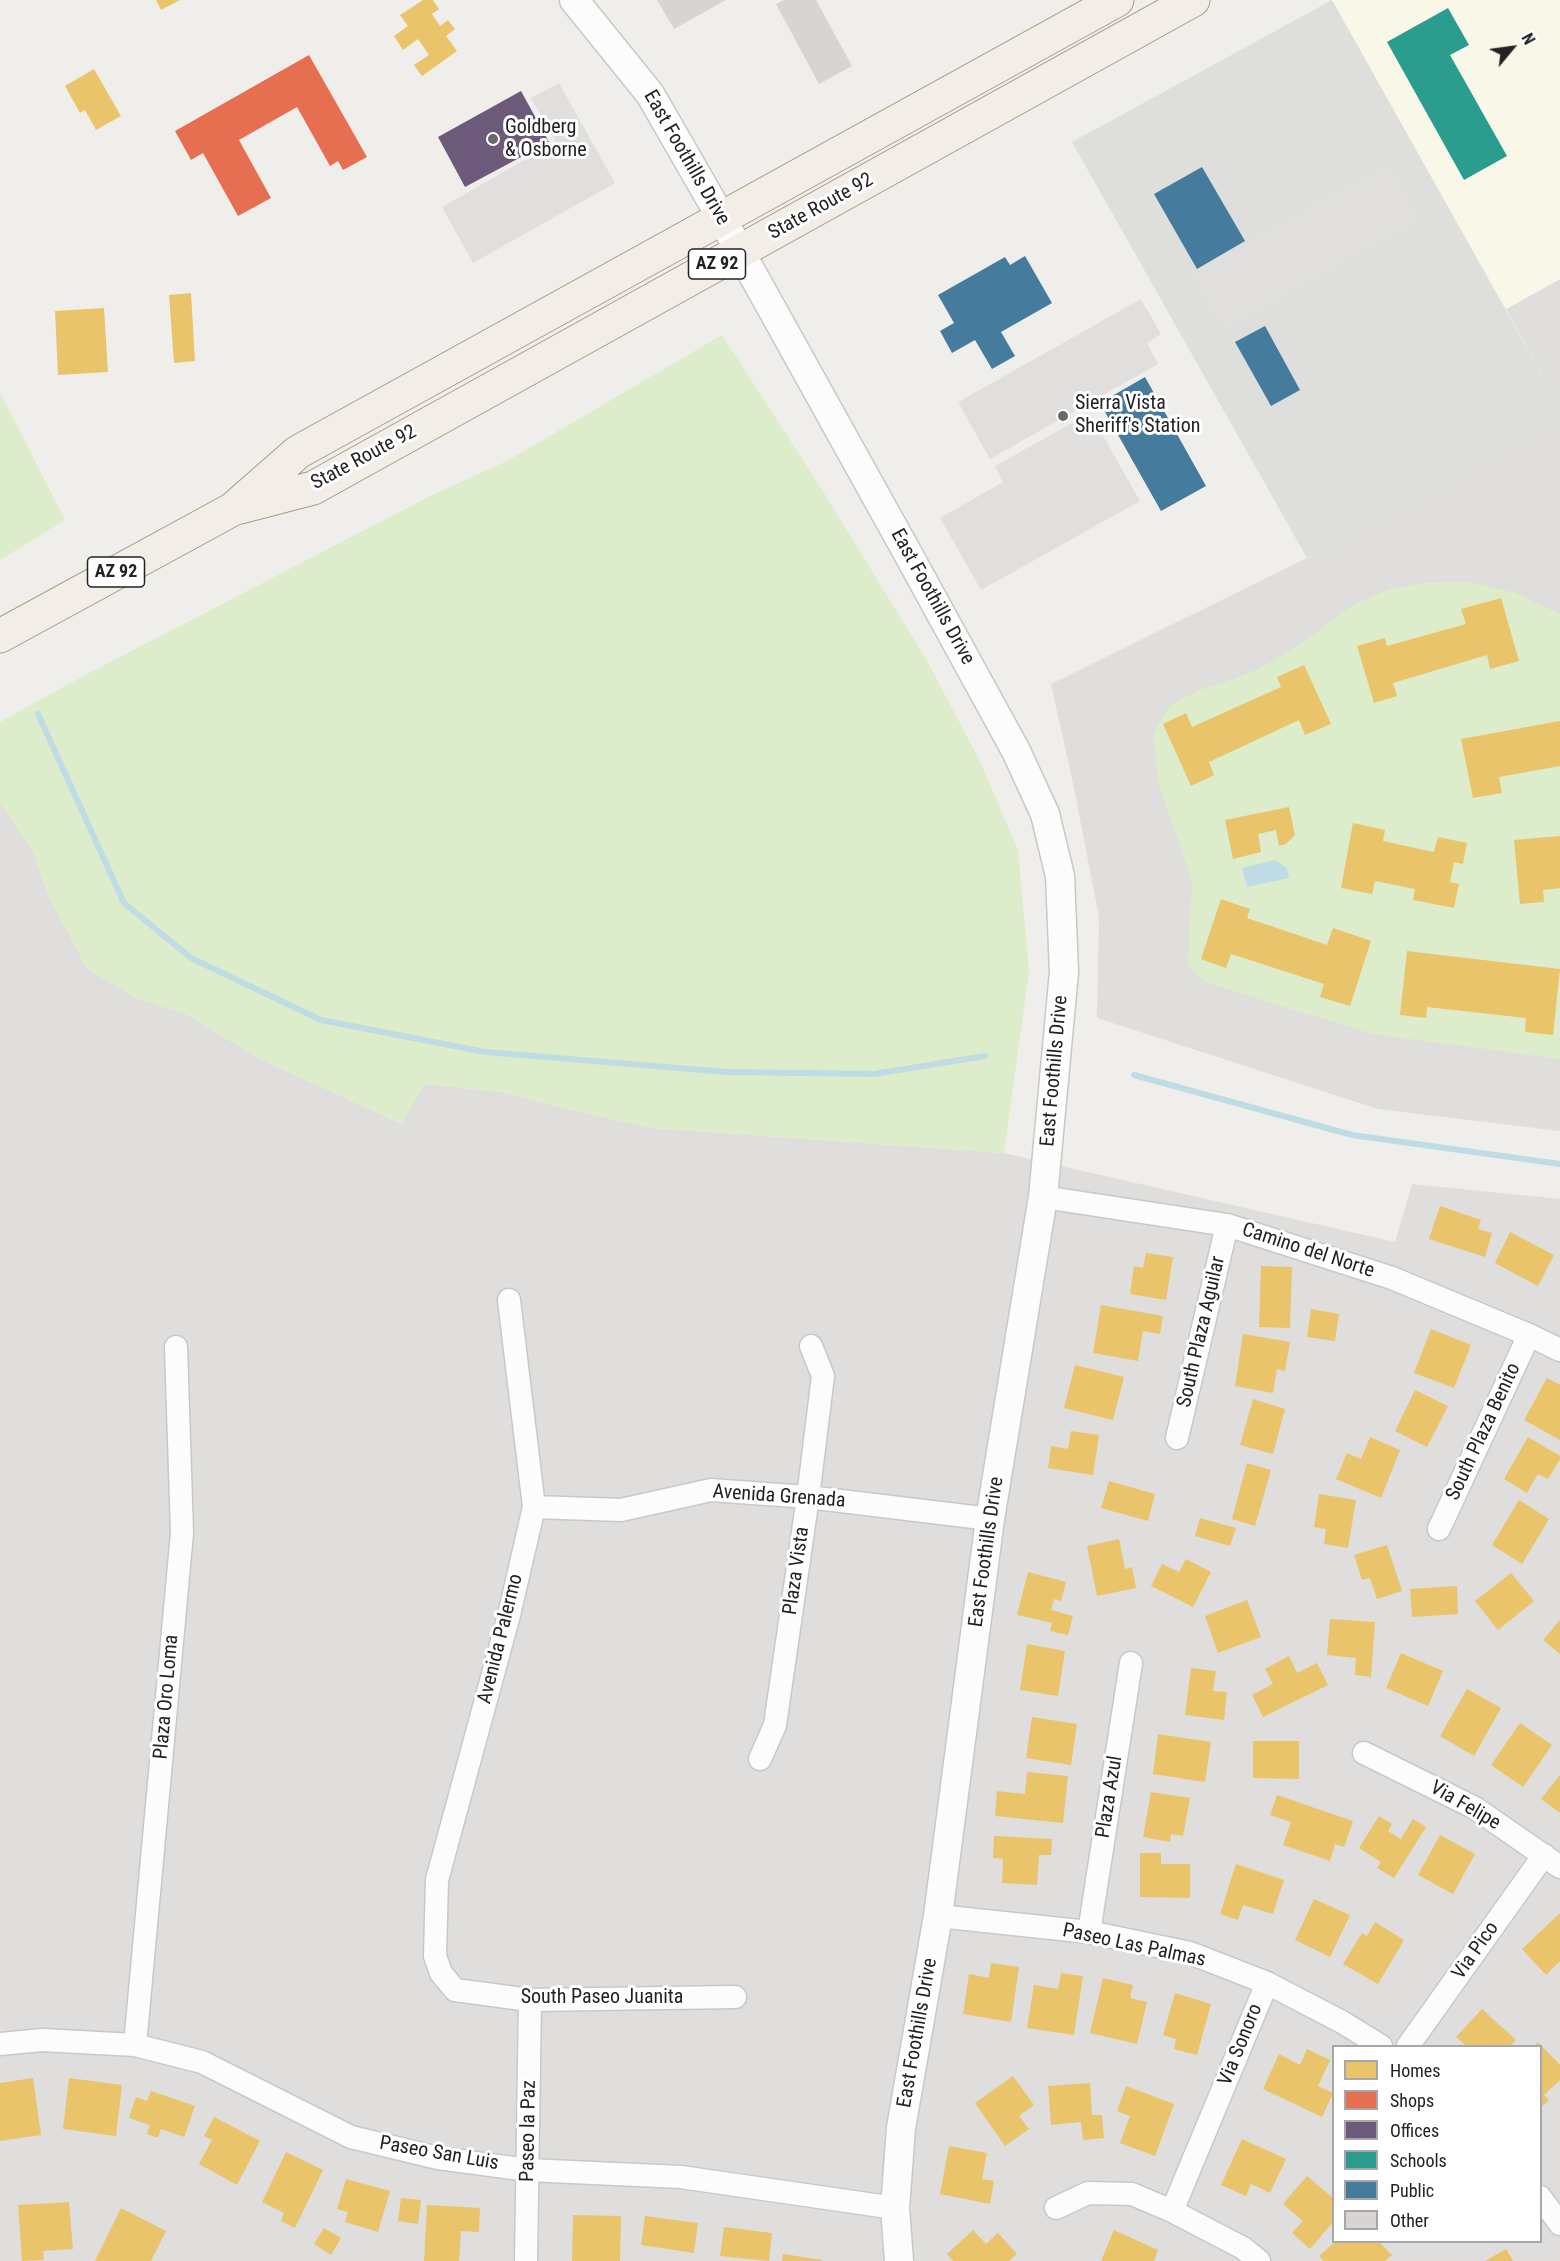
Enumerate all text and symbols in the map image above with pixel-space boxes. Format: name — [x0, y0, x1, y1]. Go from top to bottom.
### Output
north arrow — [1482, 18, 1542, 78]
text: N — [1517, 30, 1539, 48]
street label: East Foothills Drive — [638, 86, 734, 230]
place label: Goldberg & Osborne — [505, 116, 587, 163]
marker: Goldberg & Osborne — [486, 132, 500, 146]
street label: State Route 92 — [765, 168, 877, 246]
road number: AZ 92 — [688, 249, 746, 279]
place label: Sierra Vista Sheriff's Station — [1075, 392, 1200, 439]
marker: Sierra Vista Sheriff's Station — [1056, 409, 1070, 423]
street label: State Route 92 — [307, 420, 421, 496]
street label: East Foothills Drive — [885, 525, 979, 669]
road number: AZ 92 — [88, 557, 144, 587]
street label: East Foothills Drive — [1036, 994, 1074, 1148]
street label: Camino del Norte — [1239, 1218, 1377, 1284]
street label: South Plaza Aguilar — [1173, 1254, 1231, 1410]
street label: South Plaza Benito — [1442, 1360, 1526, 1504]
street label: East Foothills Drive — [965, 1475, 1009, 1629]
street label: Avenida Grenada — [712, 1480, 846, 1514]
street label: Plaza Vista — [779, 1525, 815, 1617]
street label: Avenida Palermo — [473, 1572, 529, 1706]
street label: Plaza Oro Loma — [150, 1634, 184, 1760]
street label: Plaza Azul — [1092, 1754, 1128, 1840]
street label: Via Felipe — [1426, 1776, 1504, 1836]
street label: Via Pico — [1448, 1918, 1504, 1984]
street label: Paseo Las Palmas — [1060, 1919, 1208, 1973]
street label: East Foothills Drive — [893, 1956, 943, 2110]
street label: South Paseo Juanita — [521, 1986, 683, 2010]
street label: Via Sonoro — [1214, 2001, 1268, 2089]
legend — [1332, 2045, 1542, 2243]
text: Homes — [1390, 2060, 1440, 2081]
street label: Paseo la Paz — [516, 2080, 542, 2182]
text: Shops — [1390, 2090, 1434, 2111]
text: Offices — [1390, 2120, 1439, 2141]
street label: Paseo San Luis — [378, 2132, 500, 2176]
text: Schools — [1390, 2150, 1447, 2171]
text: Public — [1390, 2180, 1434, 2201]
text: Other — [1390, 2210, 1429, 2231]

